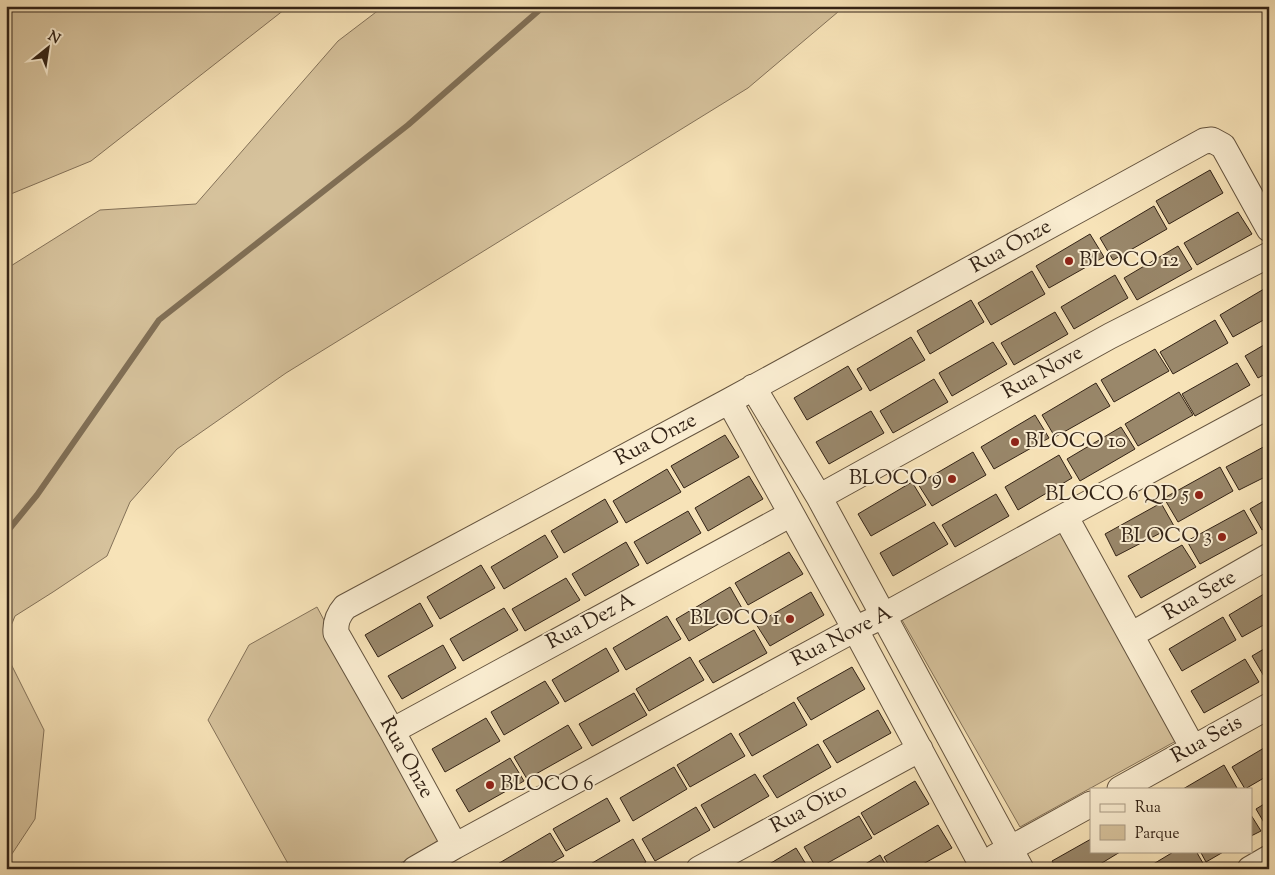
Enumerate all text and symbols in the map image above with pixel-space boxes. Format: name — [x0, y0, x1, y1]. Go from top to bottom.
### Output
north arrow — [22, 22, 72, 72]
text: N — [44, 27, 63, 50]
street label: Rua Onze — [965, 212, 1057, 282]
place label: BLOCO 12 — [1079, 246, 1179, 276]
marker: BLOCO 12 — [1063, 255, 1075, 267]
street label: Rua Nove — [997, 338, 1089, 408]
street label: Rua Onze — [610, 406, 702, 474]
place label: BLOCO 10 — [1025, 427, 1126, 457]
marker: BLOCO 10 — [1009, 436, 1021, 448]
place label: BLOCO 9 — [849, 464, 942, 494]
marker: BLOCO 9 — [946, 473, 958, 485]
place label: BLOCO 6 QD 5 — [1045, 480, 1189, 510]
marker: BLOCO 6 QD 5 — [1193, 489, 1205, 501]
place label: BLOCO 3 — [1120, 522, 1212, 552]
marker: BLOCO 3 — [1216, 531, 1228, 543]
street label: Rua Sete — [1158, 563, 1242, 629]
street label: Rua Dez A — [541, 586, 641, 658]
street label: Rua Nove A — [786, 599, 898, 675]
place label: BLOCO 1 — [690, 604, 780, 634]
marker: BLOCO 1 — [784, 613, 796, 625]
street label: Rua Seis — [1166, 708, 1248, 772]
street label: Rua Onze — [371, 712, 441, 804]
place label: BLOCO 6 — [500, 770, 594, 800]
street label: Rua Oito — [765, 776, 853, 842]
marker: BLOCO 6 — [484, 779, 496, 791]
legend — [1090, 788, 1252, 852]
text: Rua — [1135, 798, 1161, 819]
text: Parque — [1135, 824, 1179, 845]

